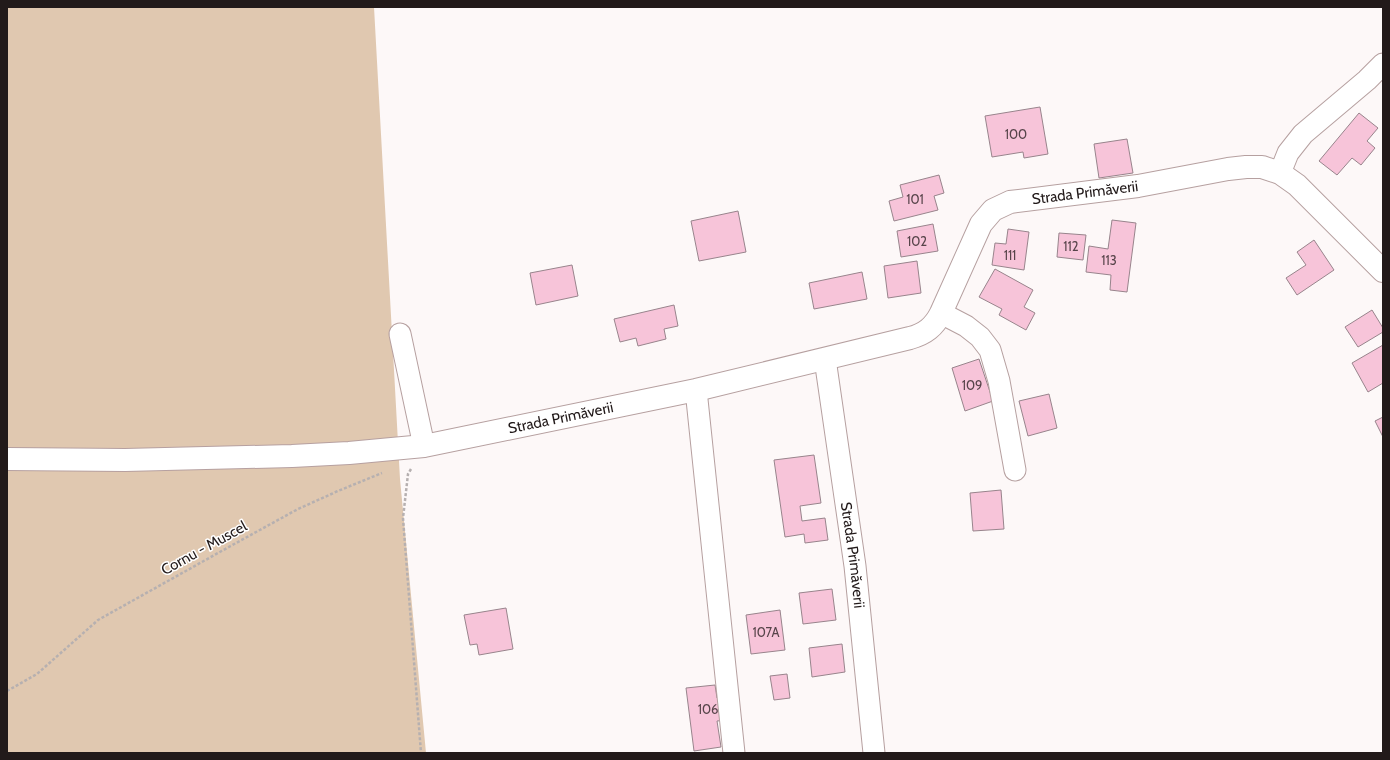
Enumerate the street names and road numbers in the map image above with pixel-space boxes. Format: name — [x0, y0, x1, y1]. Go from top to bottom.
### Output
street label: Strada Primăverii — [1031, 177, 1139, 208]
street label: Strada Primăverii — [506, 398, 615, 437]
street label: Strada Primăverii — [837, 501, 868, 609]
street label: Cornu - Muscel — [158, 517, 250, 579]

